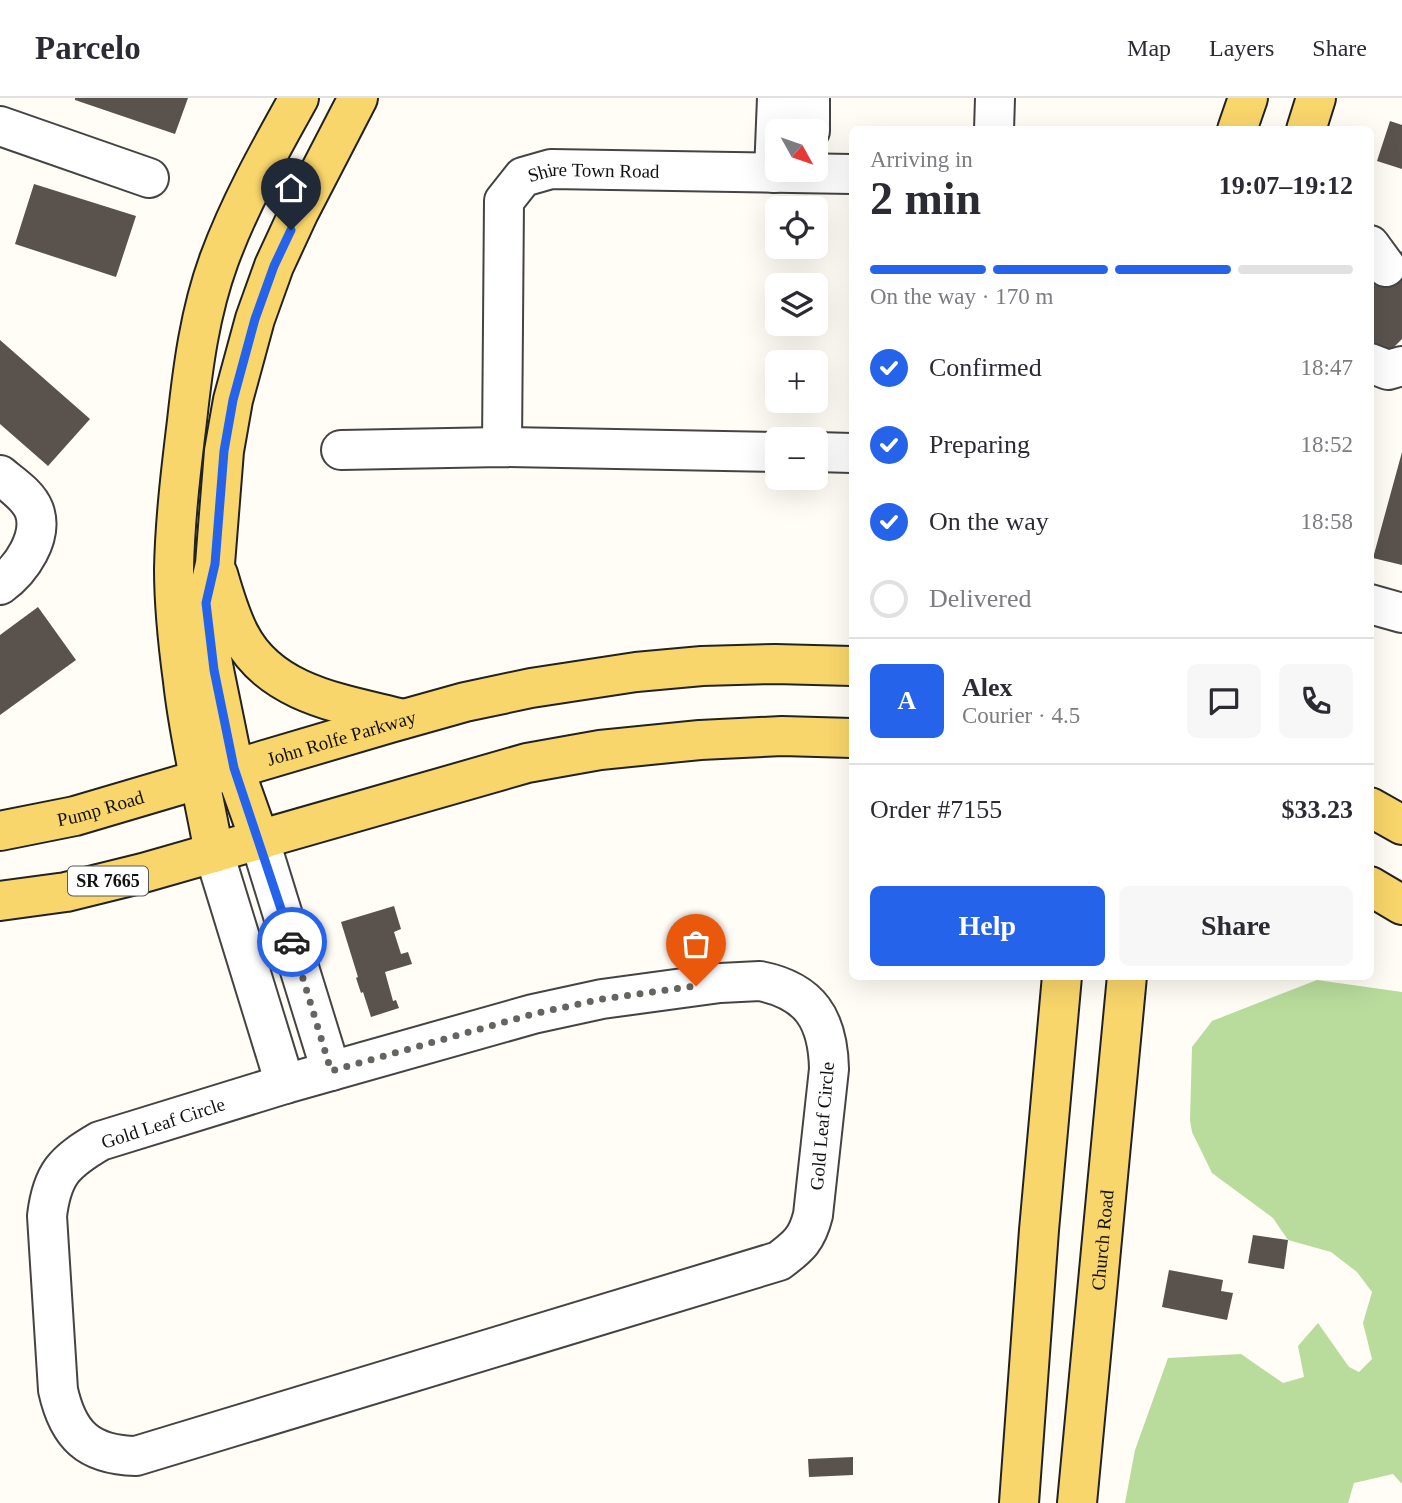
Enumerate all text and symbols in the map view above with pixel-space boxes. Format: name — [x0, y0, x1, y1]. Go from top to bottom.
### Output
text: Parcelo — [35, 30, 141, 66]
text: Map — [1127, 35, 1171, 61]
text: Layers — [1209, 35, 1274, 61]
text: Share — [1312, 35, 1367, 61]
north arrow — [765, 119, 828, 182]
map controls — [765, 119, 828, 490]
text: Arriving in — [870, 147, 973, 172]
pin — [261, 158, 321, 230]
street label: Shire Town Road — [525, 159, 660, 186]
icon: home — [272, 169, 310, 207]
text: 19:07–19:12 — [1219, 171, 1353, 200]
text: 2 min — [870, 173, 981, 224]
button: locate — [765, 196, 828, 259]
button: layers — [765, 273, 828, 336]
text: On the way · 170 m — [870, 284, 1053, 309]
icon: check — [870, 349, 908, 387]
button: + — [765, 350, 828, 413]
text: Confirmed — [929, 353, 1042, 382]
text: 18:47 — [1301, 355, 1353, 380]
icon: check — [870, 426, 908, 464]
button: − — [765, 427, 828, 490]
text: Preparing — [929, 430, 1030, 459]
text: 18:52 — [1301, 432, 1353, 457]
icon: check — [870, 503, 908, 541]
text: On the way — [929, 507, 1049, 536]
text: 18:58 — [1301, 509, 1353, 534]
text: Delivered — [929, 584, 1032, 613]
button: chat — [1187, 664, 1261, 738]
button: phone — [1279, 664, 1353, 738]
text: Alex — [962, 673, 1013, 702]
text: A — [898, 686, 916, 715]
text: Courier · 4.5 — [962, 703, 1080, 728]
street label: John Rolfe Parkway — [264, 706, 418, 769]
street label: Pump Road — [55, 786, 147, 830]
text: Order #7155 — [870, 795, 1002, 824]
text: $33.23 — [1282, 795, 1353, 824]
road number: SR 7665 — [68, 866, 148, 896]
button: Help — [870, 886, 1105, 966]
button: Share — [1119, 886, 1353, 966]
courier — [257, 907, 327, 977]
pin — [666, 914, 726, 986]
icon: car — [273, 923, 311, 961]
icon: bag — [677, 925, 715, 963]
street label: Gold Leaf Circle — [806, 1061, 838, 1191]
street label: Gold Leaf Circle — [99, 1093, 227, 1153]
street label: Church Road — [1087, 1189, 1117, 1291]

